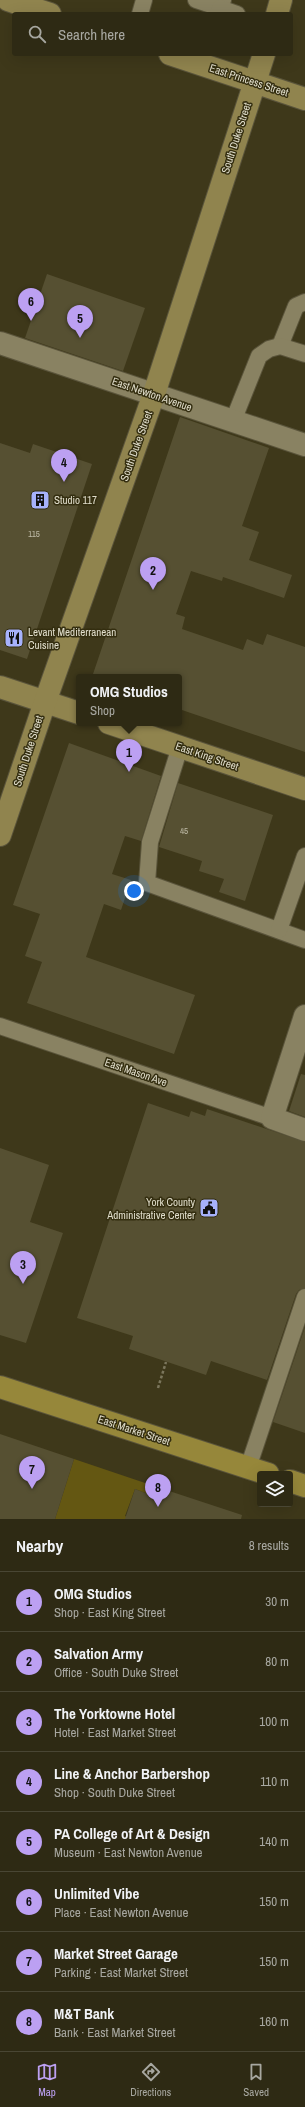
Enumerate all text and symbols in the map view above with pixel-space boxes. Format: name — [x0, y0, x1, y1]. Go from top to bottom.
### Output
search box — [12, 12, 293, 56]
icon: search — [26, 23, 48, 45]
text: Search here — [58, 24, 125, 45]
street label: East Princess Street — [208, 61, 291, 100]
street label: South Duke Street — [218, 100, 254, 175]
pin: 6 — [18, 288, 44, 321]
pin: 5 — [67, 305, 93, 338]
street label: East Newton Avenue — [110, 374, 194, 414]
street label: South Duke Street — [117, 409, 155, 483]
pin: 4 — [51, 449, 77, 482]
building icon: Studio 117 — [29, 489, 51, 511]
place label: Studio 117 — [54, 493, 97, 507]
house number: 115 — [28, 528, 40, 540]
pin: 2 — [140, 557, 166, 590]
place label: Levant Mediterranean Cuisine — [28, 625, 116, 652]
restaurant icon: Levant Mediterranean Cuisine — [3, 627, 25, 649]
popup — [76, 674, 182, 726]
text: OMG Studios — [90, 681, 168, 702]
text: Shop — [90, 702, 115, 719]
street label: South Duke Street — [10, 713, 46, 788]
pin: 1 — [116, 739, 142, 772]
street label: East King Street — [174, 739, 241, 773]
house number: 45 — [180, 825, 188, 837]
your location — [124, 881, 144, 901]
street label: East Mason Ave — [103, 1055, 169, 1089]
place label: York County Administrative Center — [106, 1195, 195, 1222]
public building icon: York County Administrative Center — [198, 1197, 220, 1219]
pin: 3 — [10, 1251, 36, 1284]
street label: East Market Street — [96, 1412, 172, 1448]
pin: 7 — [19, 1456, 45, 1489]
map controls — [257, 1471, 293, 1507]
button: layers — [257, 1471, 293, 1507]
pin: 8 — [145, 1474, 171, 1507]
text: Nearby — [16, 1534, 63, 1557]
text: 8 results — [249, 1537, 289, 1554]
text: OMG Studios — [54, 1583, 132, 1604]
text: 1 — [26, 1593, 32, 1610]
text: 30 m — [265, 1593, 289, 1610]
text: Shop · East King Street — [54, 1604, 165, 1621]
text: Salvation Army — [54, 1643, 143, 1664]
text: 2 — [26, 1653, 32, 1670]
text: 80 m — [265, 1653, 289, 1670]
text: Office · South Duke Street — [54, 1664, 178, 1681]
text: The Yorktowne Hotel — [54, 1703, 175, 1724]
text: 3 — [26, 1713, 32, 1730]
text: 100 m — [259, 1713, 289, 1730]
text: Hotel · East Market Street — [54, 1724, 176, 1741]
text: Line & Anchor Barbershop — [54, 1763, 210, 1784]
text: 4 — [26, 1773, 32, 1790]
text: 110 m — [260, 1773, 289, 1790]
text: Shop · South Duke Street — [54, 1784, 175, 1801]
text: PA College of Art & Design — [54, 1823, 210, 1844]
text: 5 — [26, 1833, 32, 1850]
text: 140 m — [259, 1833, 289, 1850]
text: Museum · East Newton Avenue — [54, 1844, 203, 1861]
text: Unlimited Vibe — [54, 1883, 139, 1904]
text: 6 — [26, 1893, 32, 1910]
text: 150 m — [259, 1893, 289, 1910]
text: Place · East Newton Avenue — [54, 1904, 188, 1921]
text: Market Street Garage — [54, 1943, 178, 1964]
text: 7 — [26, 1953, 32, 1970]
text: 150 m — [259, 1953, 289, 1970]
text: Parking · East Market Street — [54, 1964, 188, 1981]
text: M&T Bank — [54, 2003, 114, 2024]
text: 8 — [26, 2013, 32, 2030]
text: 160 m — [259, 2013, 289, 2030]
text: Bank · East Market Street — [54, 2024, 175, 2041]
tab: Map — [36, 2061, 58, 2099]
tab: Directions — [130, 2061, 171, 2099]
tab: Saved — [243, 2061, 269, 2099]

